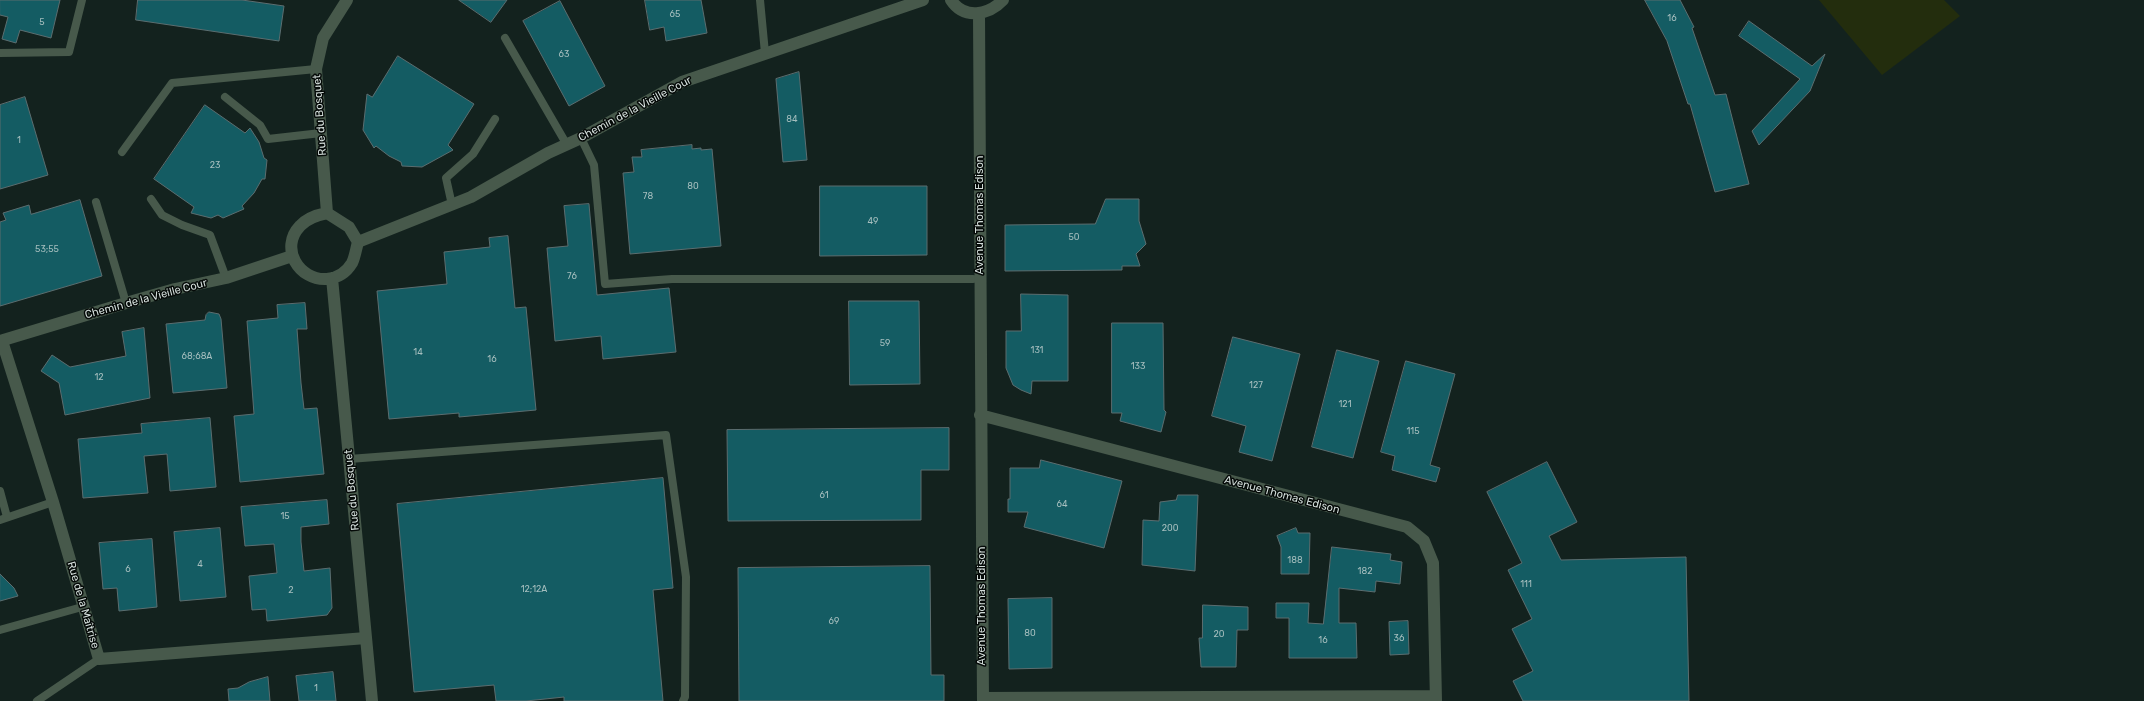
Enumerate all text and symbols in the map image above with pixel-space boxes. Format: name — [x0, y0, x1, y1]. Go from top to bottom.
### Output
house number: 65 — [670, 9, 680, 19]
house number: 16 — [1667, 13, 1677, 23]
house number: 5 — [39, 17, 45, 27]
house number: 63 — [559, 49, 569, 59]
street label: Rue du Bosquet — [311, 74, 329, 156]
street label: Chemin de la Vieille Cour — [576, 74, 694, 144]
house number: 84 — [786, 114, 798, 124]
house number: 1 — [17, 135, 21, 145]
street label: Avenue Thomas Edison — [973, 156, 987, 274]
house number: 23 — [210, 160, 220, 170]
house number: 80 — [687, 181, 699, 191]
house number: 78 — [643, 191, 653, 201]
house number: 49 — [868, 216, 878, 226]
house number: 50 — [1068, 232, 1080, 242]
house number: 53;55 — [35, 244, 59, 254]
house number: 76 — [567, 271, 577, 281]
street label: Chemin de la Vieille Cour — [83, 276, 209, 322]
house number: 59 — [880, 338, 890, 348]
house number: 131 — [1031, 345, 1043, 355]
house number: 14 — [413, 347, 423, 357]
house number: 68;68A — [182, 351, 212, 361]
house number: 16 — [487, 354, 497, 364]
house number: 133 — [1131, 361, 1145, 371]
house number: 12 — [94, 372, 104, 382]
house number: 127 — [1249, 380, 1263, 390]
house number: 121 — [1339, 399, 1351, 409]
house number: 115 — [1406, 426, 1420, 436]
street label: Rue du Bosquet — [342, 449, 362, 531]
street label: Avenue Thomas Edison — [1223, 473, 1341, 517]
house number: 61 — [819, 490, 829, 500]
house number: 64 — [1056, 499, 1068, 509]
house number: 15 — [280, 511, 290, 521]
house number: 200 — [1162, 523, 1178, 533]
street label: Avenue Thomas Edison — [975, 547, 989, 665]
house number: 188 — [1287, 555, 1303, 565]
house number: 4 — [197, 559, 203, 569]
street label: Rue de la Maîtrise — [64, 560, 102, 650]
house number: 6 — [125, 564, 131, 574]
house number: 182 — [1358, 566, 1372, 576]
house number: 111 — [1520, 579, 1532, 589]
house number: 12;12A — [521, 584, 547, 594]
house number: 2 — [288, 585, 294, 595]
house number: 69 — [829, 616, 839, 626]
house number: 80 — [1024, 628, 1036, 638]
house number: 20 — [1214, 629, 1224, 639]
house number: 36 — [1394, 633, 1404, 643]
house number: 16 — [1318, 635, 1328, 645]
house number: 1 — [314, 683, 318, 693]

